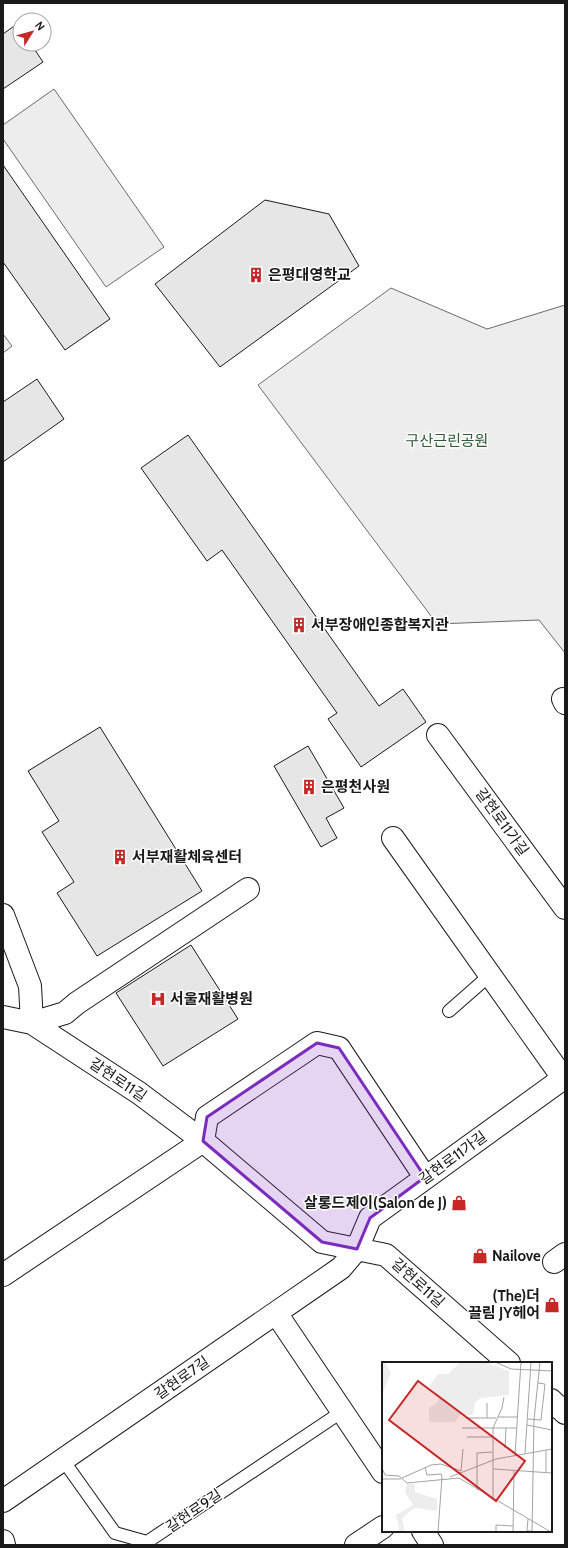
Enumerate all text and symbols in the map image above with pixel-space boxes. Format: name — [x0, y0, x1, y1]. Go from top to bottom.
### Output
north arrow — [12, 12, 52, 52]
text: N — [32, 19, 48, 33]
building icon: 은평대영학교 — [247, 266, 265, 284]
place label: 은평대영학교 — [268, 266, 351, 284]
park label: 구산근린공원 — [406, 432, 488, 450]
building icon: 서부장애인종합복지관 — [290, 616, 308, 634]
place label: 서부장애인종합복지관 — [311, 616, 449, 634]
building icon: 은평천사원 — [300, 778, 318, 796]
place label: 은평천사원 — [321, 778, 390, 796]
street label: 갈현로11가길 — [472, 785, 532, 859]
building icon: 서부재활체육센터 — [111, 848, 129, 866]
place label: 서부재활체육센터 — [132, 848, 242, 866]
hospital icon: 서울재활병원 — [149, 990, 167, 1008]
place label: 서울재활병원 — [170, 990, 253, 1008]
street label: 갈현로11길 — [86, 1054, 150, 1106]
street label: 갈현로11가길 — [416, 1128, 490, 1188]
place label: 살롱드제이(Salon de J) — [304, 1194, 447, 1212]
shop icon: 살롱드제이(Salon de J) — [450, 1194, 468, 1212]
shop icon: Nailove — [471, 1247, 489, 1265]
place label: Nailove — [492, 1247, 541, 1265]
street label: 갈현로11길 — [388, 1255, 448, 1311]
place label: (The)더 끌림 JY헤어 — [468, 1287, 540, 1322]
shop icon: (The)더 끌림 JY헤어 — [543, 1296, 561, 1314]
street label: 갈현로7길 — [151, 1353, 213, 1403]
inset map — [382, 1362, 552, 1532]
street label: 갈현로9길 — [163, 1486, 225, 1536]

